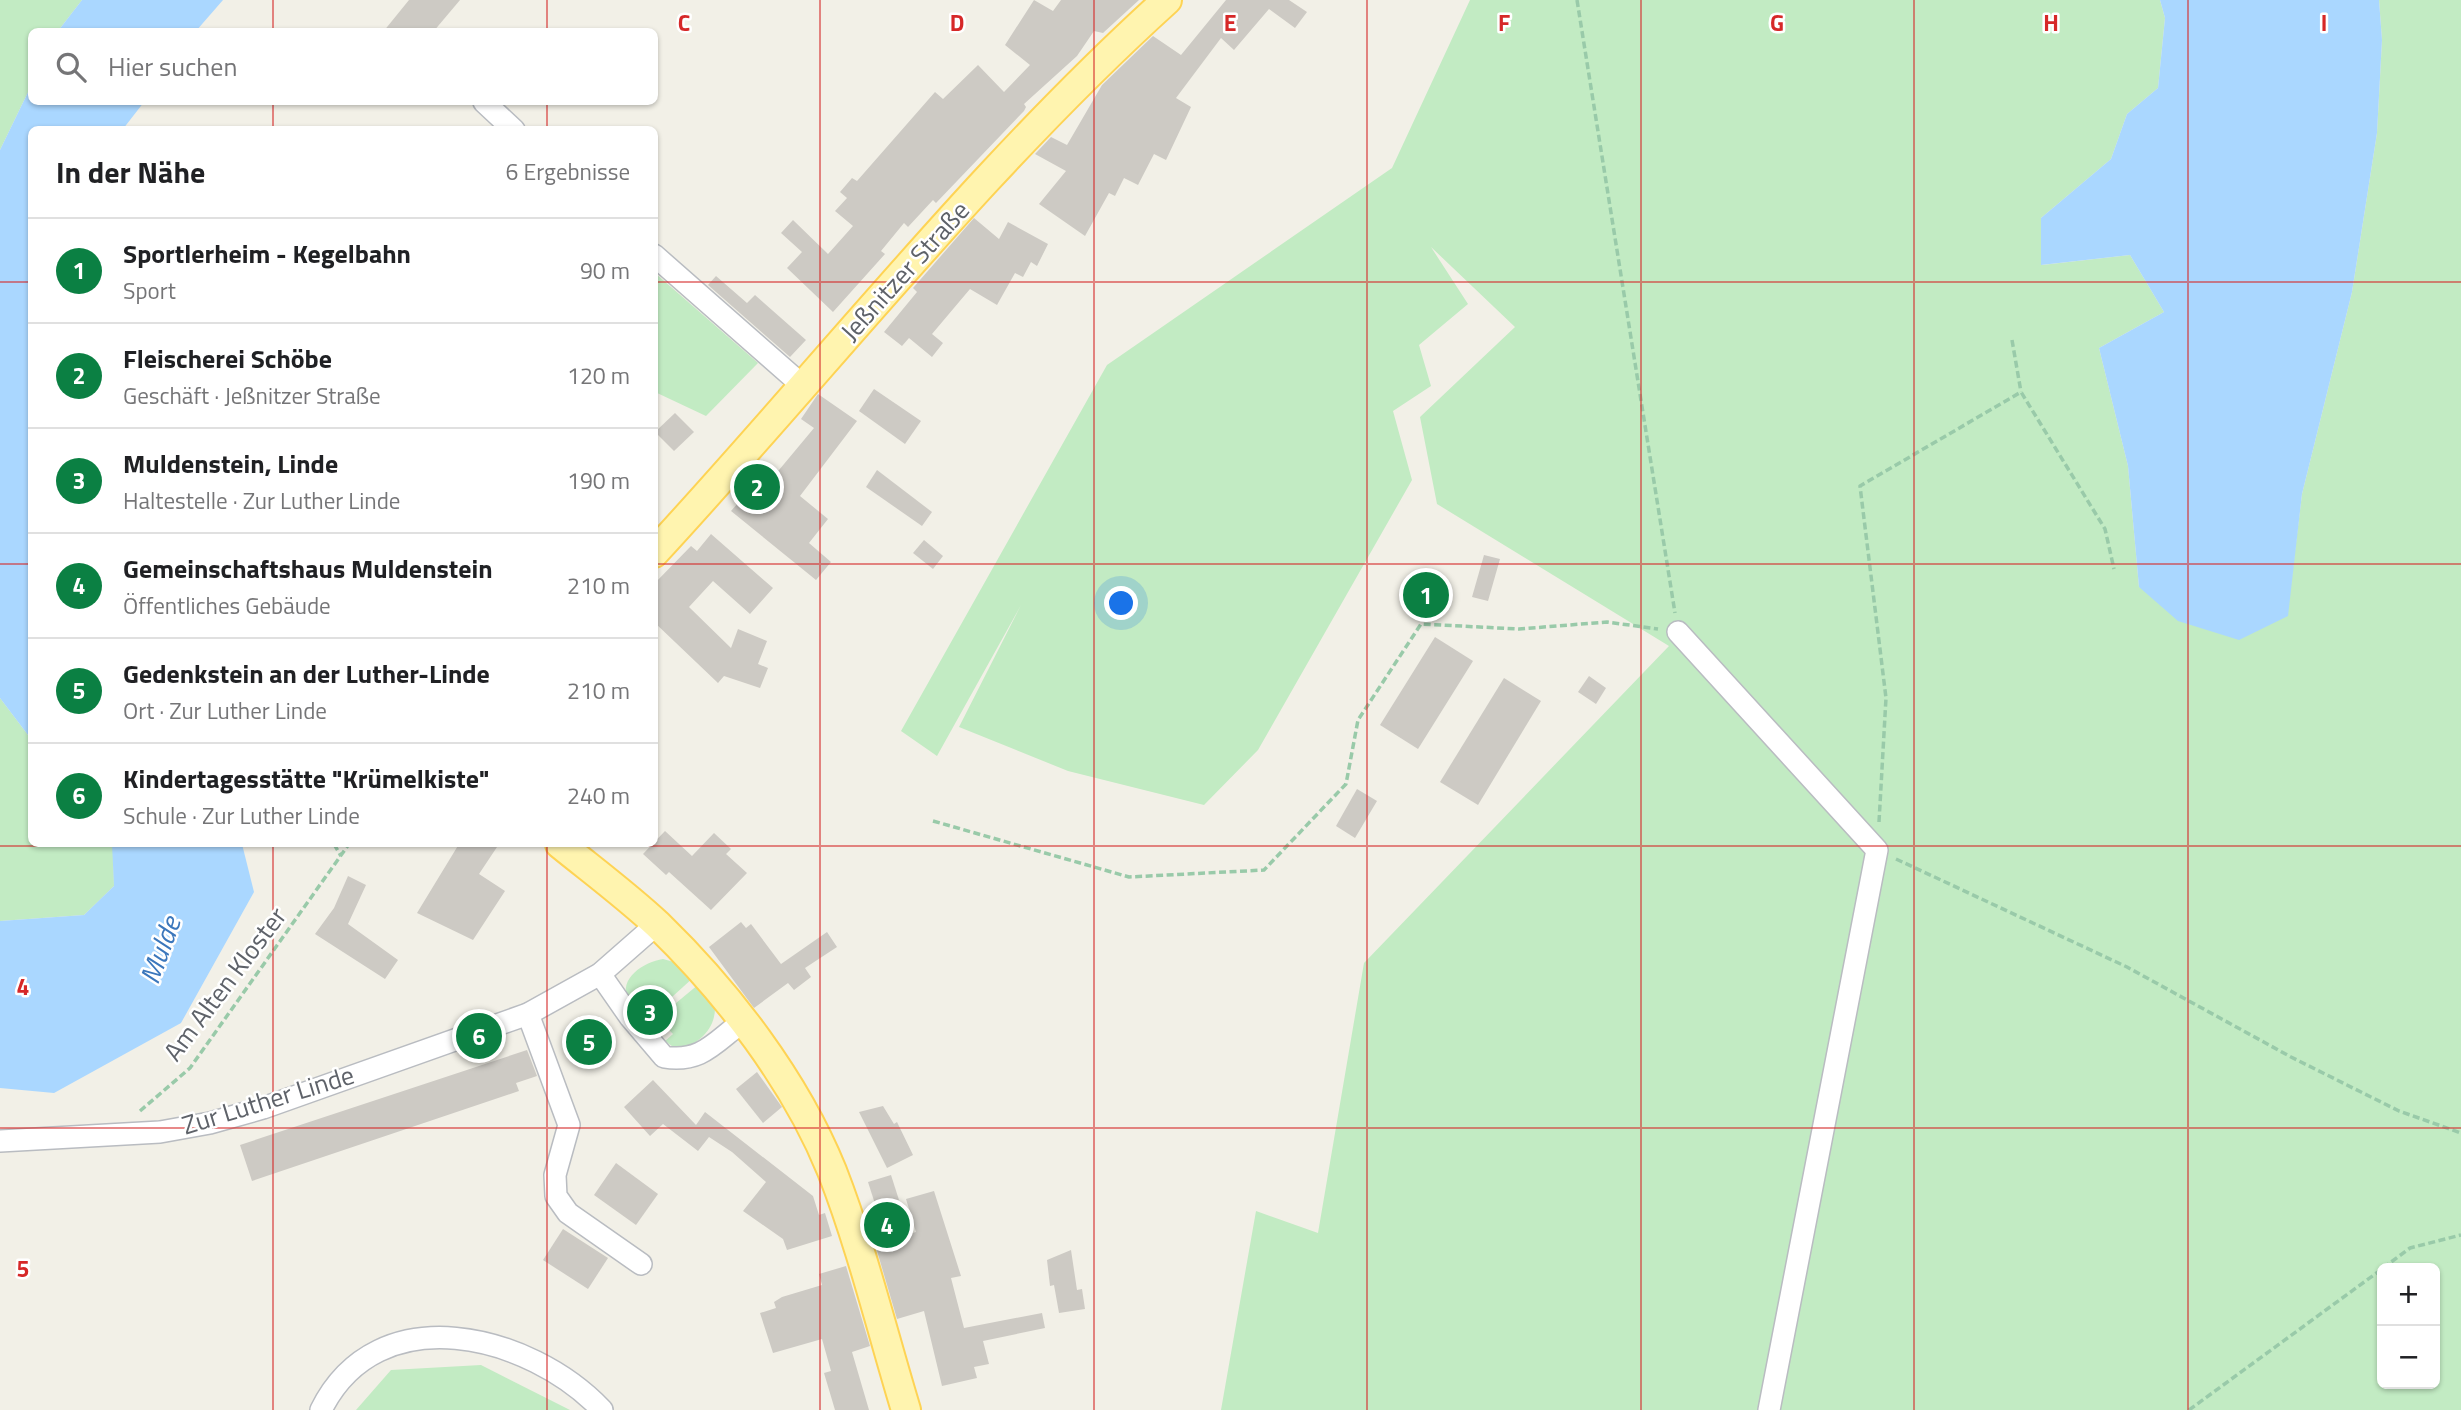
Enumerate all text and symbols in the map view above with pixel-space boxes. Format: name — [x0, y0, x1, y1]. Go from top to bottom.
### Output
text: C — [678, 5, 690, 40]
text: D — [950, 5, 964, 40]
text: E — [1224, 5, 1236, 40]
text: F — [1498, 5, 1510, 40]
text: G — [1770, 5, 1784, 40]
text: H — [2043, 5, 2059, 40]
text: I — [2321, 5, 2327, 40]
search box — [28, 28, 658, 105]
text: Hier suchen — [108, 47, 237, 86]
icon: search — [52, 48, 90, 86]
text: In der Nähe — [56, 149, 205, 195]
text: 6 Ergebnisse — [506, 154, 630, 189]
street label: Jeßnitzer Straße — [831, 192, 978, 349]
text: Sportlerheim - Kegelbahn — [123, 234, 411, 273]
text: 1 — [73, 253, 85, 288]
text: 90 m — [580, 253, 630, 288]
text: Sport — [123, 273, 176, 308]
text: Fleischerei Schöbe — [123, 339, 332, 378]
text: 2 — [73, 358, 85, 393]
text: 120 m — [567, 358, 630, 393]
text: Geschäft · Jeßnitzer Straße — [123, 378, 381, 413]
text: Muldenstein, Linde — [123, 444, 338, 483]
pin: 2 — [734, 461, 780, 513]
text: 3 — [73, 463, 85, 498]
text: 190 m — [567, 463, 630, 498]
text: Haltestelle · Zur Luther Linde — [123, 483, 400, 518]
text: Gemeinschaftshaus Muldenstein — [123, 549, 493, 588]
text: 4 — [73, 568, 85, 603]
text: 210 m — [567, 568, 630, 603]
pin: 1 — [1403, 569, 1449, 621]
your location — [1104, 586, 1138, 620]
text: Öffentliches Gebäude — [123, 588, 331, 623]
text: Gedenkstein an der Luther-Linde — [123, 654, 490, 693]
text: 5 — [73, 673, 85, 708]
text: 210 m — [567, 673, 630, 708]
text: Ort · Zur Luther Linde — [123, 693, 327, 728]
text: Kindertagesstätte "Krümelkiste" — [123, 759, 489, 798]
text: 6 — [73, 778, 85, 813]
text: 240 m — [567, 778, 630, 813]
text: Schule · Zur Luther Linde — [123, 798, 360, 833]
street label: Am Alten Kloster — [154, 898, 296, 1069]
water label: Mulde — [128, 908, 192, 989]
text: 4 — [17, 969, 29, 1004]
pin: 3 — [627, 986, 673, 1038]
pin: 6 — [456, 1010, 502, 1062]
pin: 5 — [566, 1016, 612, 1068]
street label: Zur Luther Linde — [177, 1055, 359, 1144]
pin: 4 — [864, 1199, 910, 1251]
text: 5 — [17, 1251, 29, 1286]
map controls — [2377, 1263, 2440, 1389]
button: + — [2377, 1263, 2440, 1326]
button: − — [2377, 1326, 2440, 1389]

